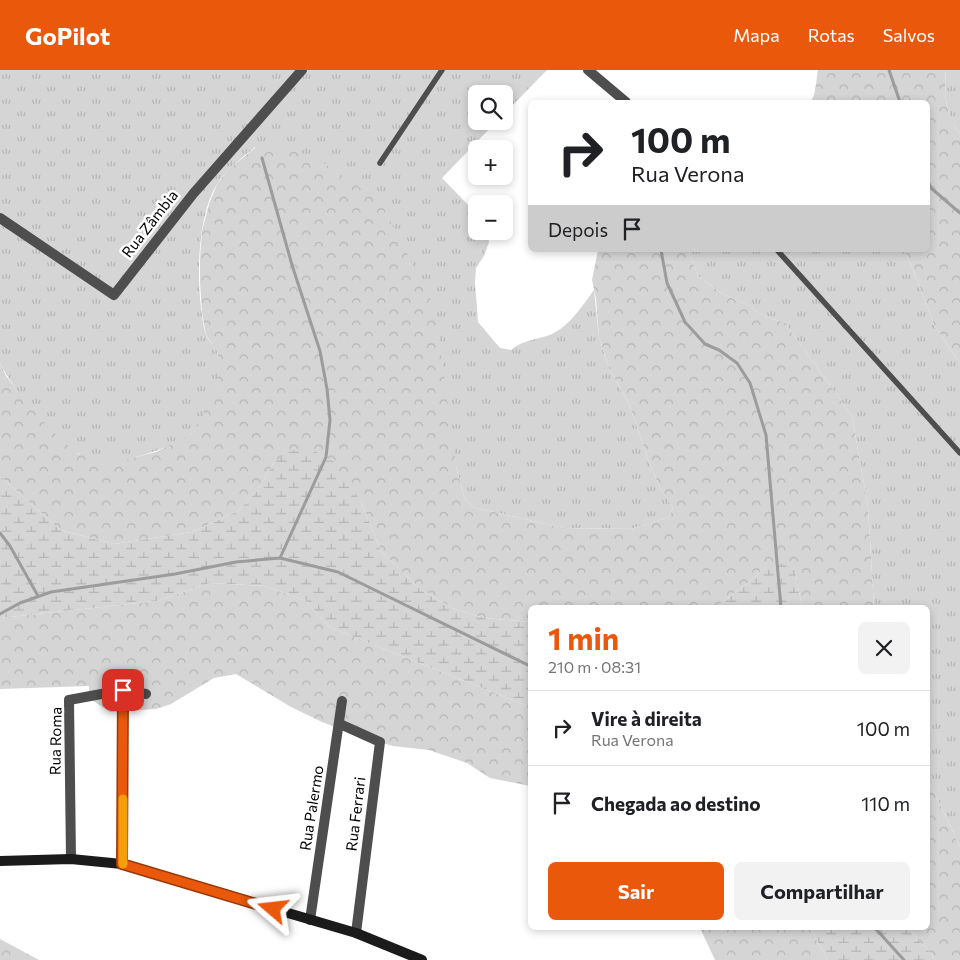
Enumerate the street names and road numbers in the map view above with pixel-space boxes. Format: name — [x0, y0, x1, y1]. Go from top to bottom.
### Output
street label: Rua Zâmbia — [117, 186, 181, 261]
street label: Rua Roma — [45, 707, 65, 775]
street label: Rua Palermo — [295, 764, 327, 852]
street label: Rua Ferrari — [342, 776, 368, 852]

